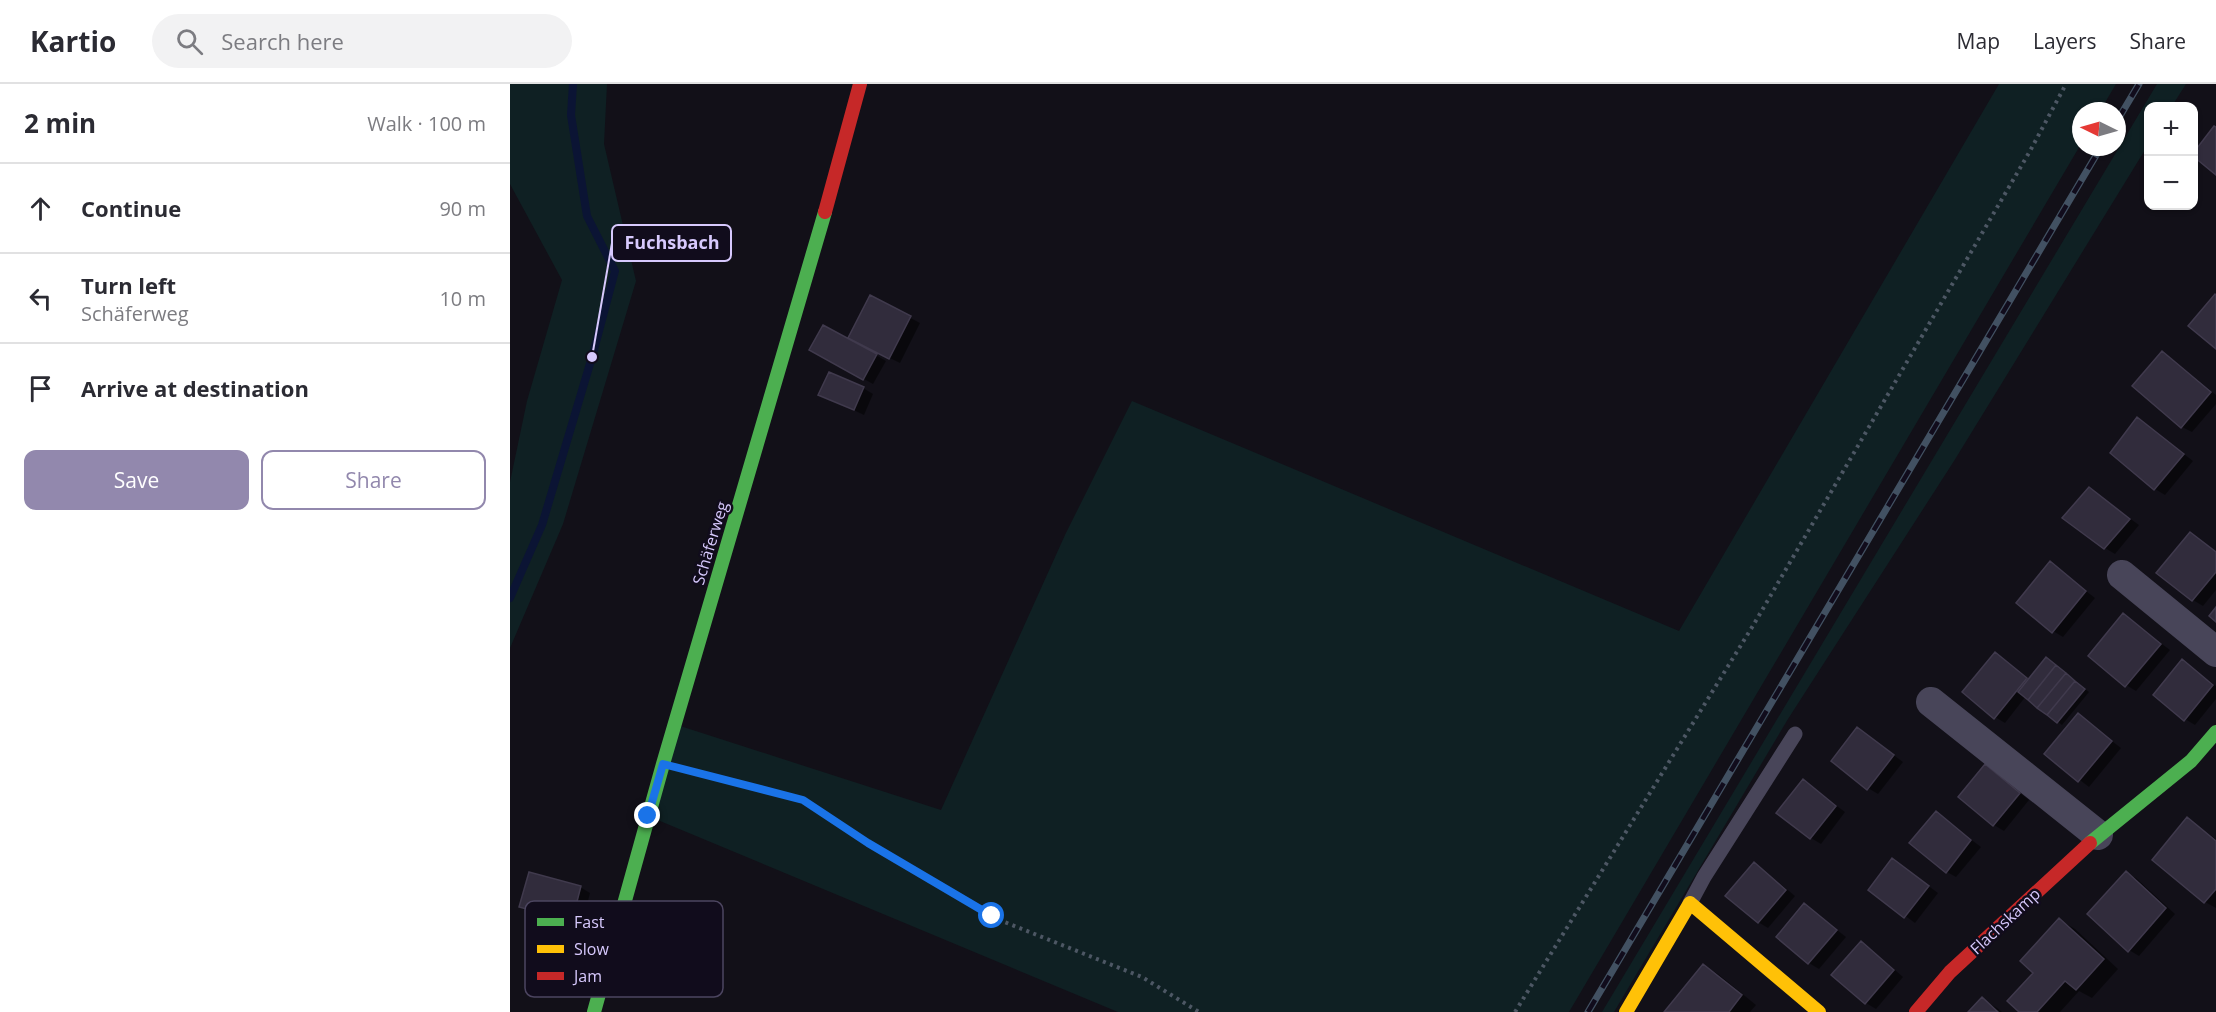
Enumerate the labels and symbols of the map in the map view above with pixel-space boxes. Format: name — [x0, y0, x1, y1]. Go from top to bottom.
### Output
north arrow — [2072, 102, 2126, 156]
callout: Fuchsbach — [612, 225, 731, 261]
text: Fuchsbach — [624, 230, 720, 254]
street label: Schäferweg — [687, 498, 733, 587]
route end — [634, 802, 660, 828]
street label: Flachskamp — [1965, 883, 2045, 959]
legend — [525, 901, 723, 997]
route start — [978, 902, 1004, 928]
text: Fast — [574, 911, 605, 933]
text: Slow — [574, 938, 609, 960]
text: Jam — [572, 965, 602, 987]

